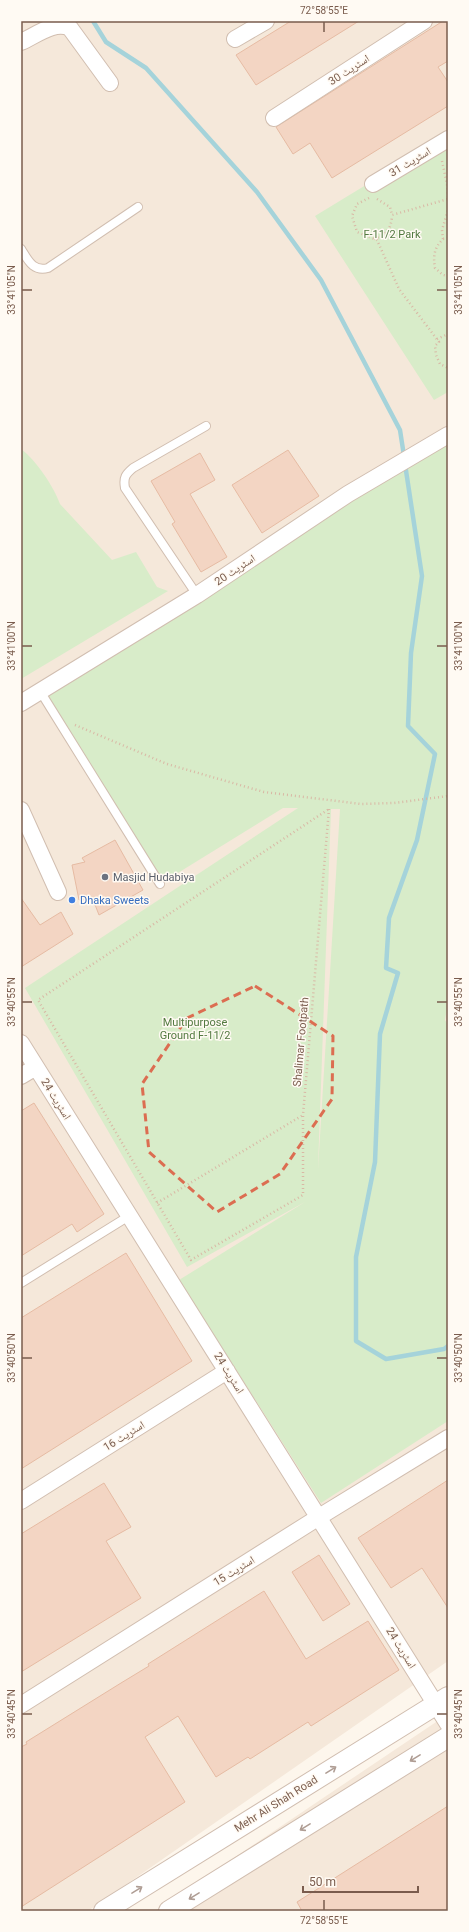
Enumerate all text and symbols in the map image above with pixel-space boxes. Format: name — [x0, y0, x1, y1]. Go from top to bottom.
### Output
text: 72°58'55"E — [300, 5, 348, 16]
street label: اسٹریٹ 30 — [326, 52, 372, 88]
street label: اسٹریٹ 31 — [387, 145, 433, 179]
park label: F-11/2 Park — [363, 228, 421, 241]
text: 33°41'05"N — [6, 265, 17, 315]
text: 33°41'05"N — [453, 265, 464, 315]
street label: اسٹریٹ 20 — [212, 552, 258, 588]
text: 33°41'00"N — [6, 621, 17, 671]
text: 33°41'00"N — [453, 621, 464, 671]
place label: Masjid Hudabiya — [113, 871, 195, 884]
marker: Masjid Hudabiya — [100, 872, 110, 882]
place label: Dhaka Sweets — [80, 894, 150, 907]
marker: Dhaka Sweets — [67, 895, 77, 905]
text: 33°40'55"N — [6, 977, 17, 1027]
text: 33°40'55"N — [453, 977, 464, 1027]
street label: Shalimar Footpath — [291, 997, 311, 1087]
park label: Multipurpose Ground F-11/2 — [160, 1016, 230, 1042]
street label: اسٹریٹ 24 — [38, 1076, 74, 1122]
text: 33°40'50"N — [6, 1333, 17, 1383]
text: 33°40'50"N — [453, 1333, 464, 1383]
street label: اسٹریٹ 24 — [211, 1350, 247, 1396]
street label: اسٹریٹ 16 — [101, 1418, 147, 1454]
street label: اسٹریٹ 15 — [211, 1553, 257, 1589]
street label: اسٹریٹ 24 — [383, 1625, 419, 1671]
text: 33°40'45"N — [6, 1689, 17, 1739]
text: 33°40'45"N — [453, 1689, 464, 1739]
one-way arrow — [410, 1754, 421, 1762]
one-way arrow — [325, 1765, 337, 1773]
street label: Mehr Ali Shah Road — [232, 1773, 320, 1835]
one-way arrow — [300, 1823, 311, 1831]
scale bar — [303, 1868, 418, 1894]
text: 50 m — [309, 1875, 336, 1889]
one-way arrow — [131, 1886, 143, 1894]
one-way arrow — [188, 1892, 200, 1900]
text: 72°58'55"E — [300, 1915, 348, 1926]

